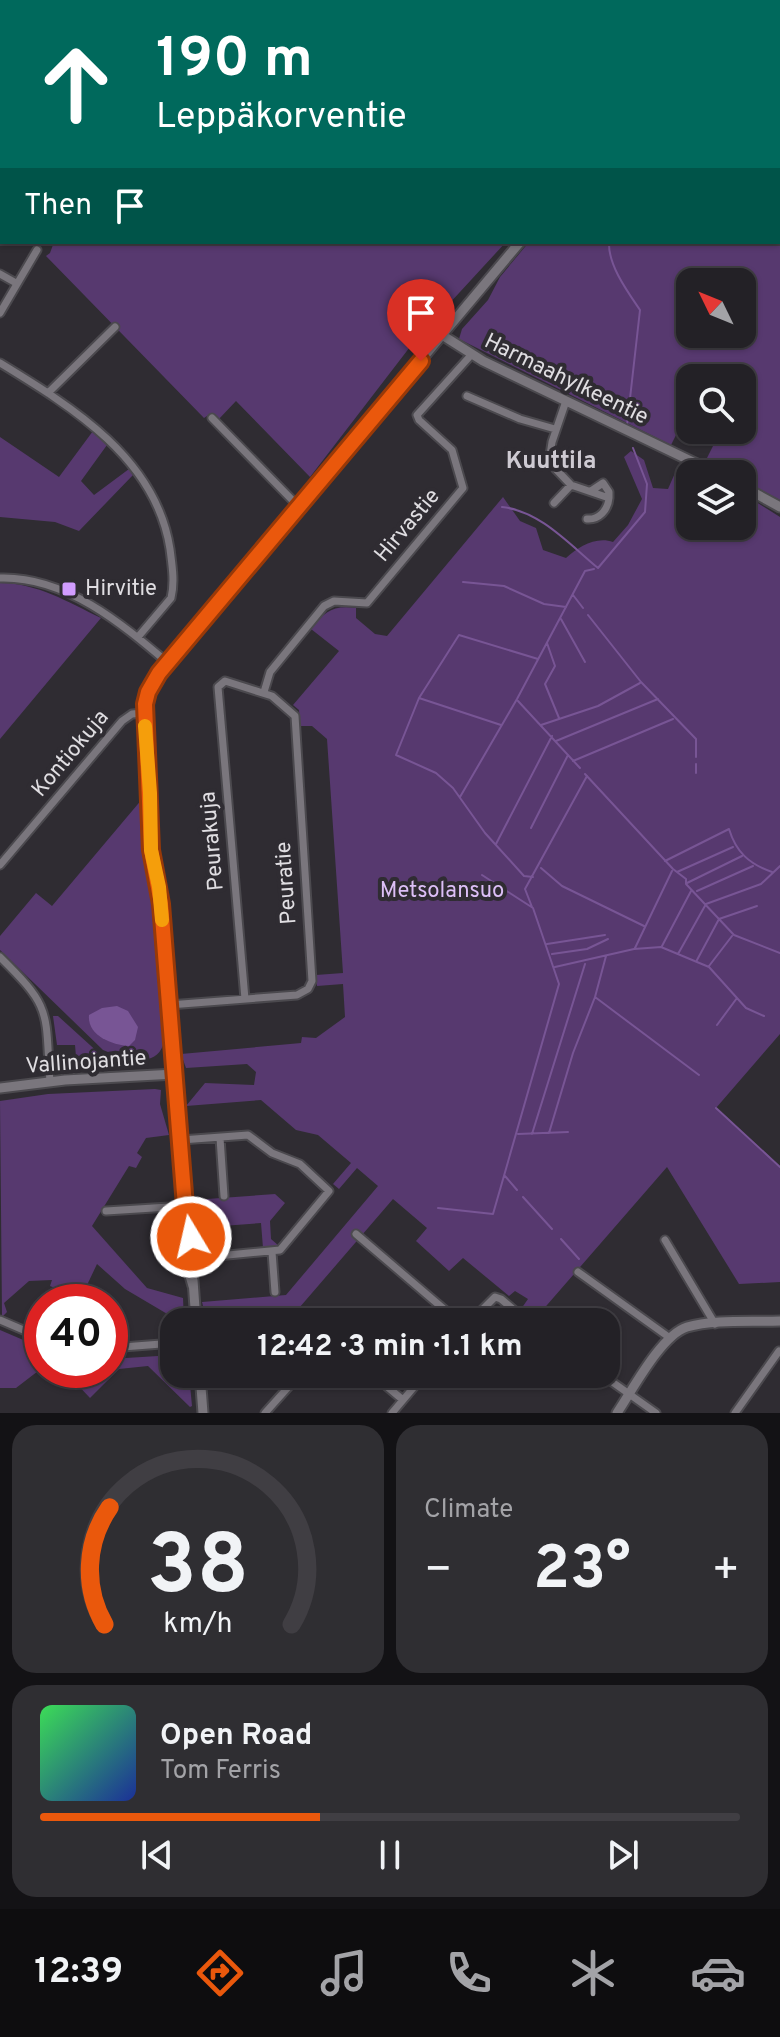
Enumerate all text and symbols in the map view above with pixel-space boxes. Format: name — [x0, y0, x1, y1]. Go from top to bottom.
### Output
text: 190 m — [156, 26, 313, 96]
icon: ahead — [24, 32, 128, 136]
text: Leppäkorventie — [156, 95, 407, 141]
icon: arrive — [108, 184, 152, 228]
text: Then — [24, 188, 92, 225]
north arrow — [676, 268, 756, 348]
map controls — [676, 268, 756, 540]
pin — [387, 279, 455, 361]
icon: arrive — [399, 291, 443, 335]
street label: Harmaahylkeentie — [479, 329, 653, 431]
button: search — [676, 364, 756, 444]
district label: Kuuttila — [506, 447, 596, 477]
button: layers — [676, 460, 756, 540]
street label: Hirvastie — [370, 484, 446, 568]
place label: Hirvitie — [85, 576, 157, 603]
marker: Hirvitie — [60, 580, 78, 598]
street label: Kontiokuja — [27, 705, 115, 803]
street label: Peurakuja — [195, 790, 231, 892]
street label: Peuratie — [271, 841, 303, 925]
park label: Metsolansuo — [380, 878, 504, 905]
street label: Vallinojantie — [25, 1045, 147, 1081]
position arrow — [149, 1195, 233, 1279]
speed limit sign: 40 — [24, 1284, 128, 1388]
text: 12:42 · 3 min · 1.1 km — [257, 1329, 523, 1366]
text: Climate — [424, 1494, 513, 1527]
text: 38 — [147, 1518, 249, 1623]
text: 23° — [533, 1534, 631, 1610]
text: − — [424, 1544, 452, 1600]
text: + — [712, 1544, 740, 1600]
text: km/h — [163, 1607, 233, 1643]
text: Open Road — [160, 1718, 312, 1755]
text: Tom Ferris — [160, 1755, 281, 1788]
icon: previous — [135, 1833, 179, 1877]
icon: pause — [368, 1833, 412, 1877]
icon: next — [601, 1833, 645, 1877]
icon: directions — [192, 1945, 248, 2001]
icon: music — [316, 1945, 372, 2001]
icon: phone — [441, 1945, 497, 2001]
icon: climate — [565, 1945, 621, 2001]
icon: car — [690, 1945, 746, 2001]
text: 12:39 — [34, 1950, 123, 1996]

